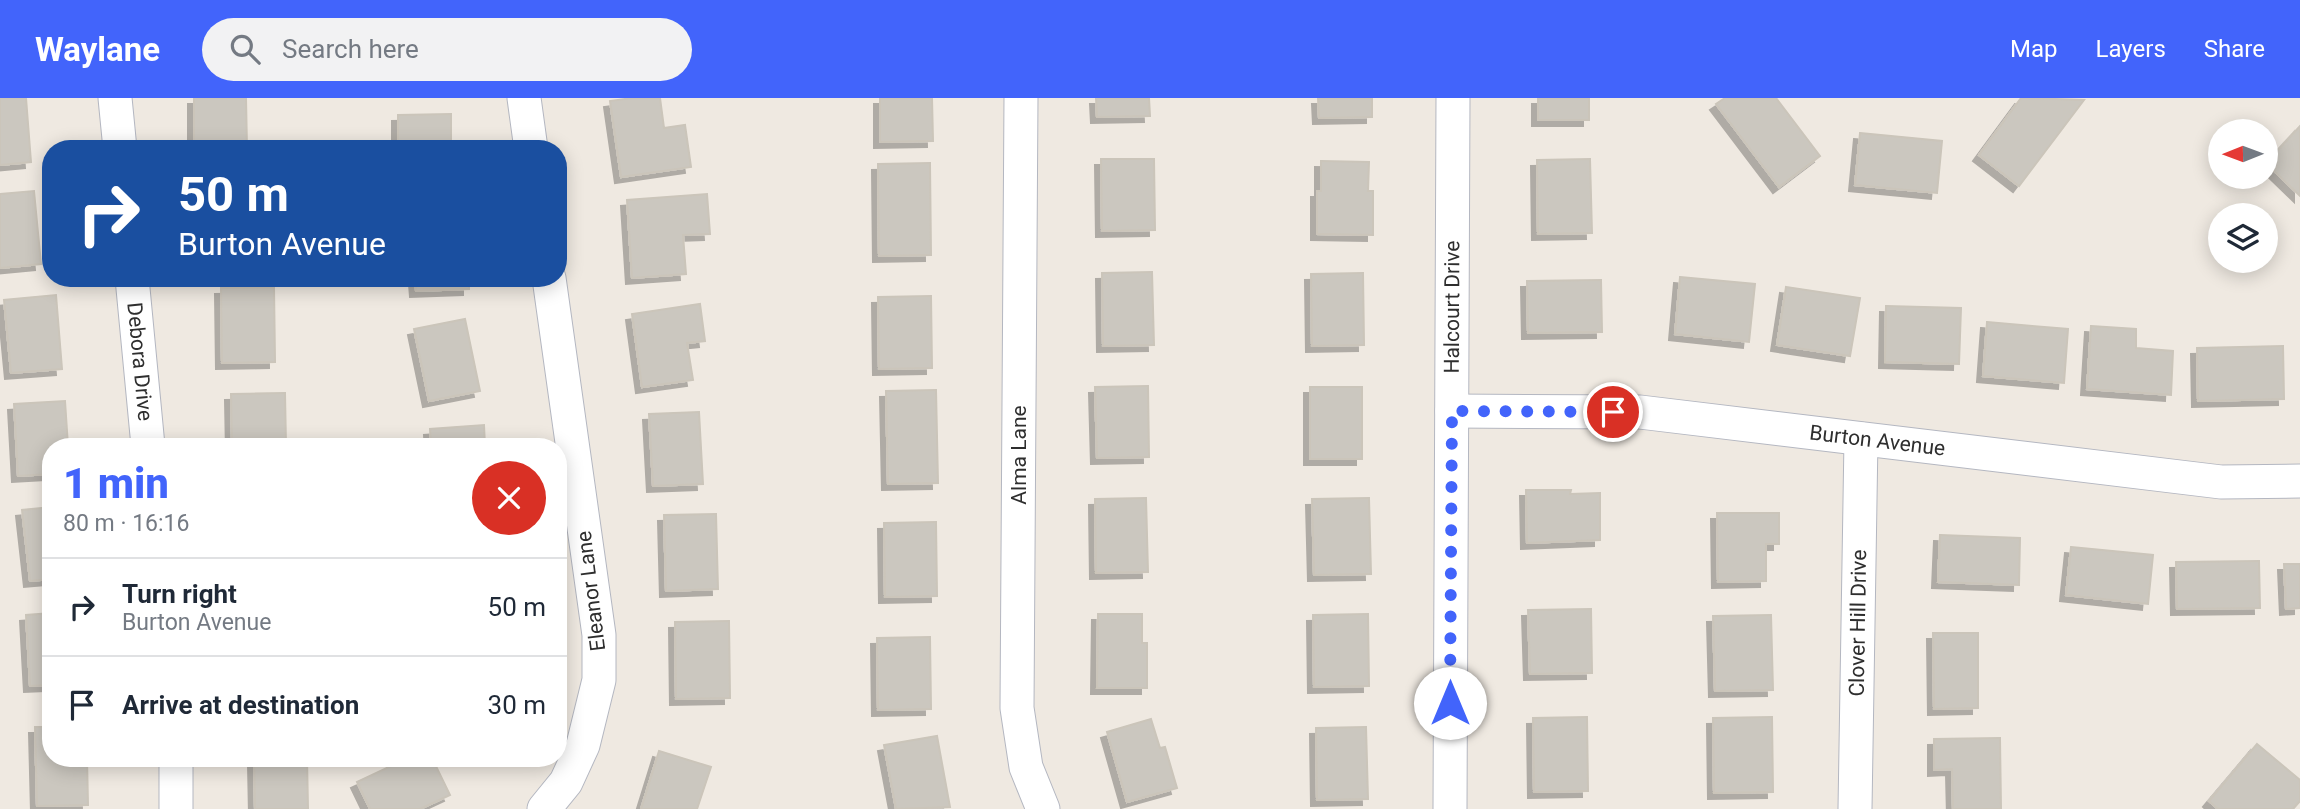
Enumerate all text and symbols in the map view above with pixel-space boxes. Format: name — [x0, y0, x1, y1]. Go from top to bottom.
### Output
search box — [202, 18, 692, 81]
text: Waylane — [35, 30, 160, 69]
icon: search — [226, 30, 264, 68]
text: Search here — [282, 34, 419, 64]
text: Map — [2010, 35, 2058, 63]
text: Layers — [2096, 35, 2166, 63]
text: Share — [2204, 35, 2265, 63]
north arrow — [2208, 119, 2278, 189]
map controls — [2208, 119, 2278, 273]
text: 50 m — [178, 166, 289, 223]
icon: right — [63, 168, 154, 259]
button: layers — [2208, 203, 2278, 273]
text: Burton Avenue — [178, 225, 386, 263]
street label: Halcourt Drive — [1440, 240, 1464, 374]
street label: Debora Drive — [122, 301, 158, 422]
pin — [1583, 382, 1643, 442]
icon: arrive — [1594, 393, 1632, 431]
street label: Alma Lane — [1007, 405, 1031, 505]
street label: Burton Avenue — [1808, 421, 1946, 461]
text: 1 min — [63, 459, 169, 508]
button: close — [472, 461, 546, 535]
text: 80 m · 16:16 — [63, 510, 189, 537]
street label: Eleanor Lane — [572, 530, 610, 652]
street label: Clover Hill Drive — [1845, 549, 1871, 697]
text: Turn right — [122, 579, 237, 609]
icon: right — [63, 588, 101, 626]
text: 50 m — [488, 592, 546, 622]
text: Burton Avenue — [122, 609, 271, 636]
position arrow — [1413, 666, 1487, 740]
icon: arrive — [63, 686, 101, 724]
text: Arrive at destination — [122, 690, 359, 720]
text: 30 m — [488, 690, 546, 720]

